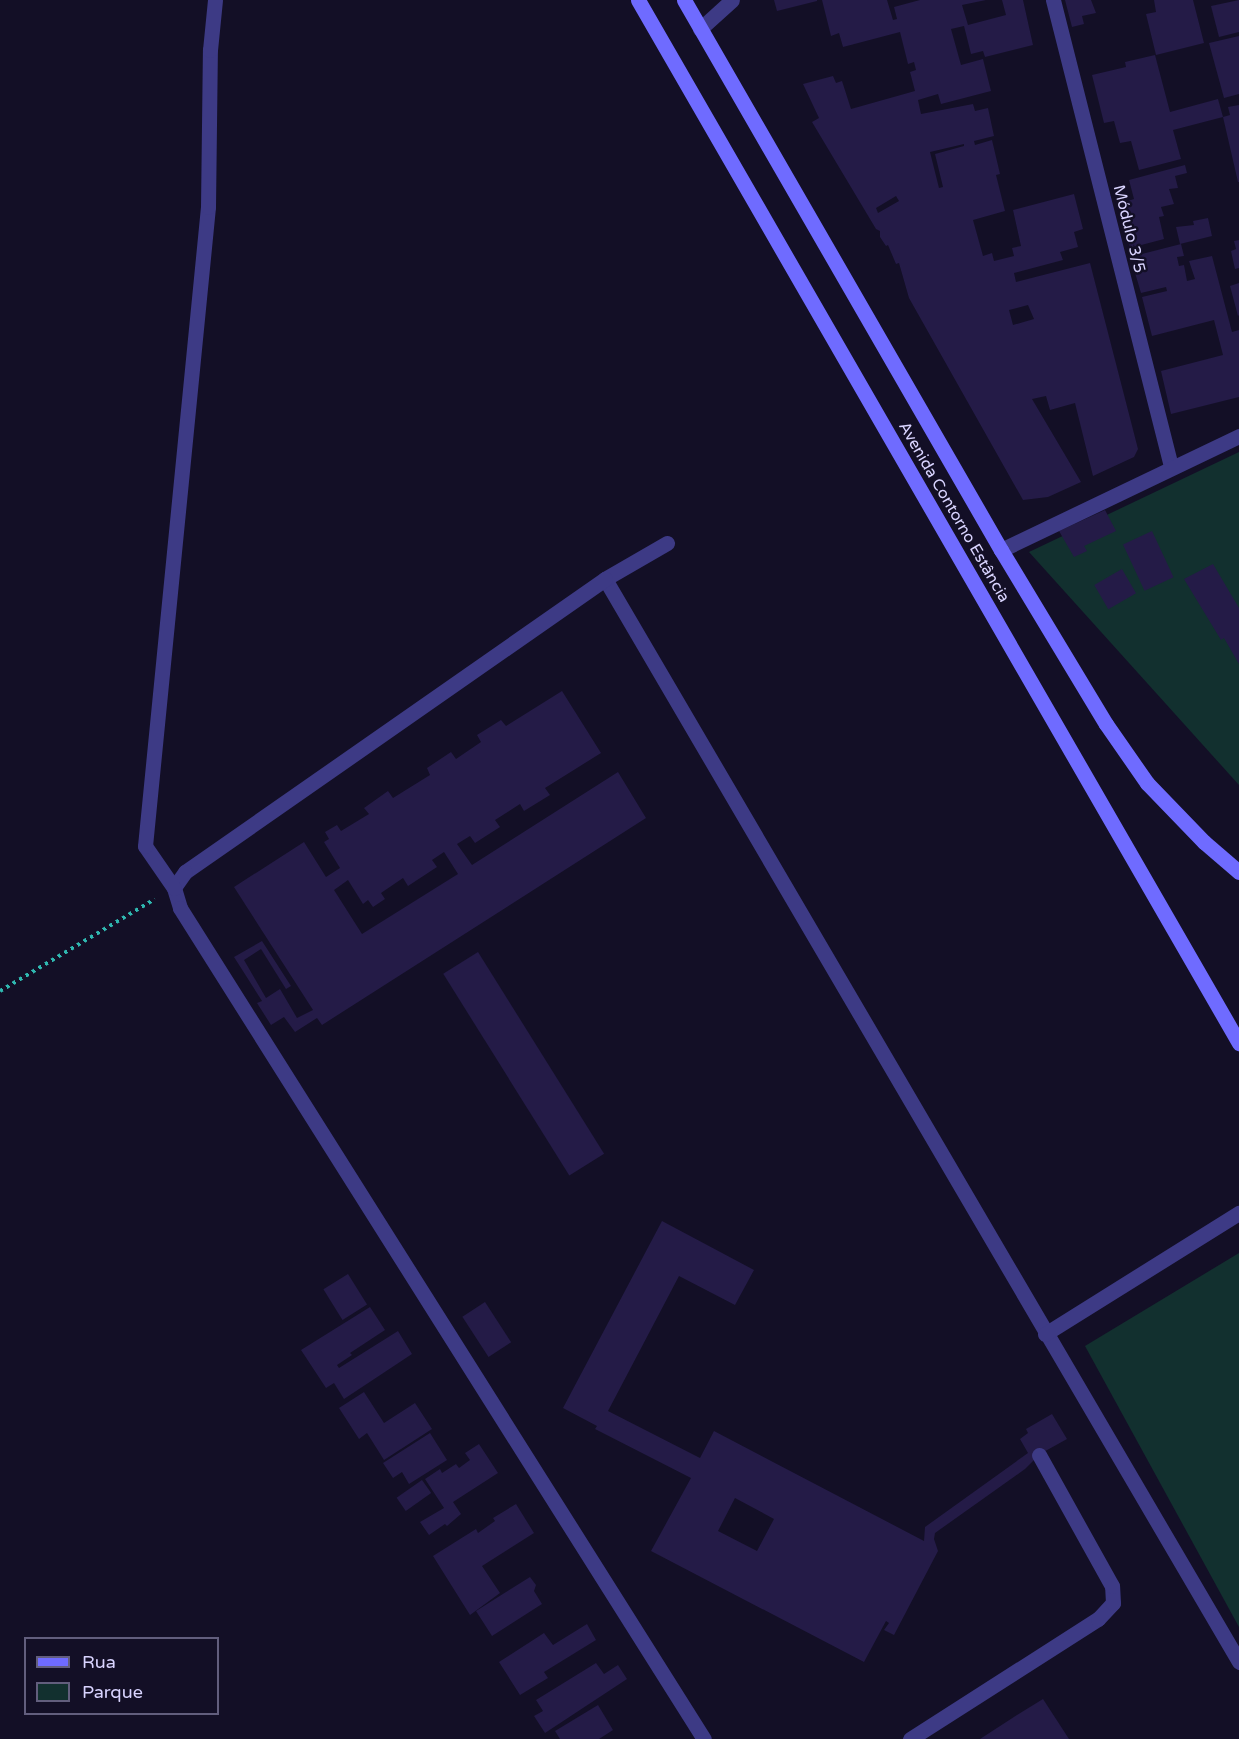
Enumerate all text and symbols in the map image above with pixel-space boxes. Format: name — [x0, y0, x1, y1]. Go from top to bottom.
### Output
street label: Módulo 3/5 — [1109, 183, 1149, 275]
street label: Avenida Contorno Estância — [894, 418, 1014, 606]
legend — [24, 1637, 219, 1715]
text: Rua — [82, 1651, 116, 1673]
text: Parque — [82, 1681, 143, 1703]

